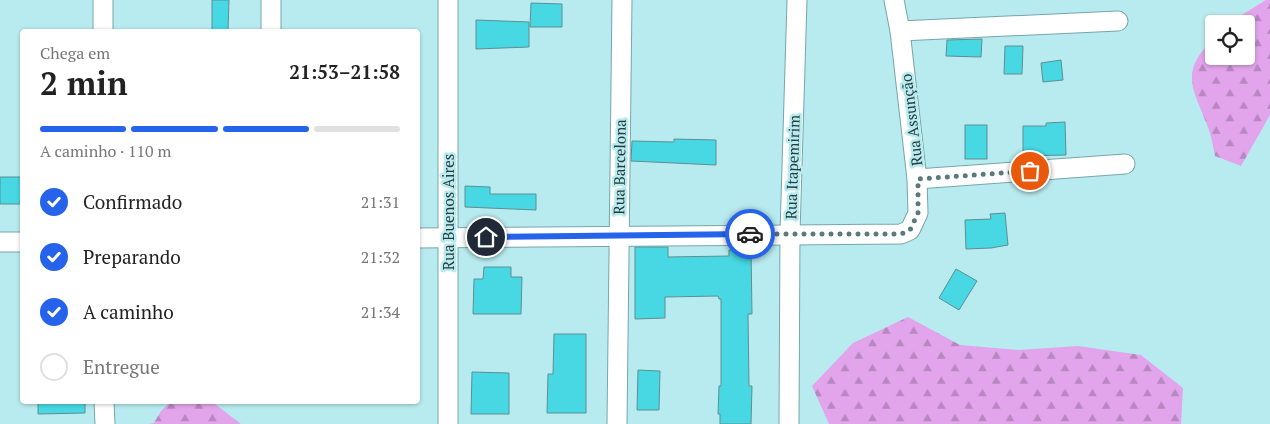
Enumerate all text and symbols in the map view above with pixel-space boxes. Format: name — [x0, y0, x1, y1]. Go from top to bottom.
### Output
map controls — [1205, 15, 1255, 65]
button: locate — [1205, 15, 1255, 65]
text: Chega em — [40, 42, 110, 64]
text: 21:53–21:58 — [289, 59, 400, 84]
text: 2 min — [40, 62, 128, 104]
street label: Rua Assunção — [895, 73, 927, 167]
street label: Rua Itapemirim — [780, 114, 804, 220]
street label: Rua Barcelona — [608, 119, 630, 215]
text: A caminho · 110 m — [40, 140, 171, 162]
pin — [1009, 150, 1051, 192]
street label: Rua Buenos Aires — [438, 154, 458, 270]
icon: bag — [1016, 157, 1044, 185]
icon: check — [40, 188, 68, 216]
text: Confirmado — [83, 189, 182, 214]
text: 21:31 — [361, 191, 400, 213]
courier — [725, 209, 775, 259]
pin — [465, 216, 507, 258]
icon: car — [736, 220, 764, 248]
icon: home — [472, 223, 500, 251]
icon: check — [40, 243, 68, 271]
text: Preparando — [83, 244, 181, 269]
text: 21:32 — [361, 246, 400, 268]
icon: check — [40, 298, 68, 326]
text: A caminho — [83, 299, 174, 324]
text: 21:34 — [361, 301, 400, 323]
text: Entregue — [83, 354, 160, 379]

